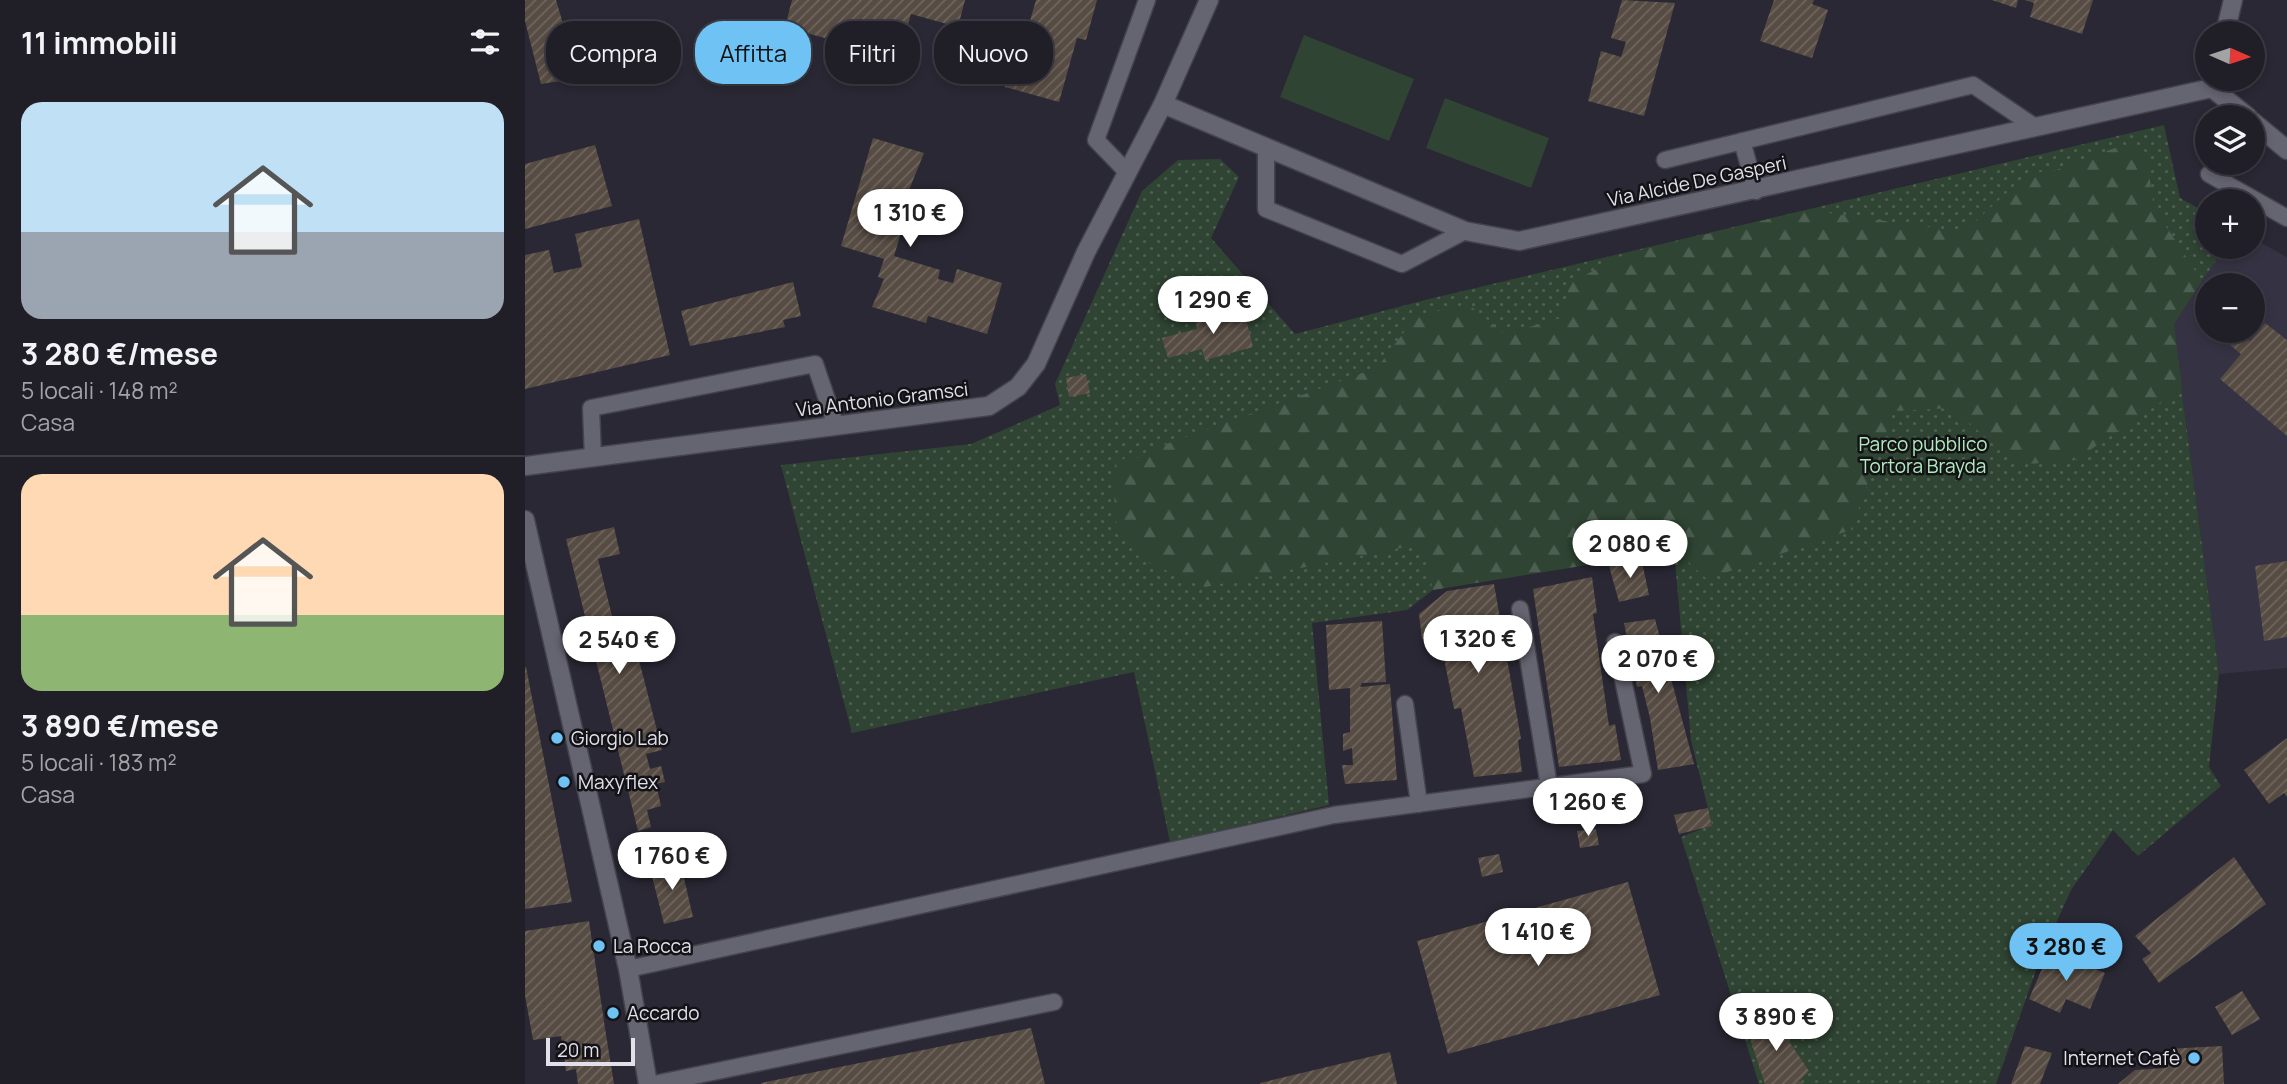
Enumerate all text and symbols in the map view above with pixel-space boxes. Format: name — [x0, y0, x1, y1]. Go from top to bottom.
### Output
chip: Compra — [546, 21, 681, 84]
chip: Affitta — [695, 21, 811, 84]
chip: Filtri — [825, 21, 920, 84]
chip: Nuovo — [934, 21, 1053, 84]
north arrow — [2195, 21, 2265, 91]
map controls — [2195, 21, 2265, 343]
text: 11 immobili — [21, 22, 178, 63]
icon: filters — [466, 23, 504, 61]
button: layers — [2195, 105, 2265, 175]
icon: home — [200, 147, 326, 273]
street label: Via Alcide De Gasperi — [1605, 149, 1789, 213]
button: + — [2195, 189, 2265, 259]
pin: 1 310 € — [845, 190, 975, 249]
text: 1 310 € — [873, 196, 947, 228]
button: − — [2195, 273, 2265, 343]
pin: 1 290 € — [1148, 276, 1278, 336]
text: 1 290 € — [1174, 283, 1252, 315]
text: 3 280 €/mese — [21, 333, 218, 374]
text: 5 locali · 148 m² — [21, 374, 178, 406]
street label: Via Antonio Gramsci — [794, 376, 970, 422]
text: Casa — [21, 406, 75, 438]
park label: Parco pubblico Tortora Brayda — [1859, 431, 1987, 479]
icon: home — [200, 519, 326, 645]
pin: 2 080 € — [1565, 520, 1695, 580]
text: 2 080 € — [1589, 527, 1671, 559]
pin: 2 540 € — [554, 616, 684, 676]
pin: 1 320 € — [1413, 616, 1543, 675]
text: 1 320 € — [1439, 622, 1517, 654]
text: 2 540 € — [578, 623, 660, 655]
pin: 2 070 € — [1593, 636, 1723, 695]
text: 2 070 € — [1617, 642, 1699, 674]
text: 3 890 €/mese — [21, 705, 219, 746]
place label: Giorgio Lab — [571, 725, 669, 751]
marker: Giorgio Lab — [549, 730, 565, 746]
text: 5 locali · 183 m² — [21, 746, 177, 778]
place label: Maxyflex — [578, 769, 658, 795]
marker: Maxyflex — [556, 774, 572, 790]
text: Casa — [21, 778, 75, 810]
pin: 1 260 € — [1523, 778, 1653, 838]
text: 1 260 € — [1549, 785, 1627, 817]
pin: 1 760 € — [607, 832, 737, 892]
text: 1 760 € — [634, 839, 710, 871]
pin: 1 410 € — [1473, 908, 1603, 968]
text: 1 410 € — [1501, 915, 1575, 947]
pin: 3 280 € — [2001, 923, 2131, 983]
text: 3 280 € — [2025, 930, 2107, 962]
place label: La Rocca — [613, 933, 692, 959]
marker: La Rocca — [591, 938, 607, 954]
pin: 3 890 € — [1711, 993, 1841, 1053]
place label: Accardo — [627, 1000, 699, 1026]
text: 3 890 € — [1735, 1000, 1817, 1032]
marker: Accardo — [605, 1005, 621, 1021]
scale bar — [546, 1035, 635, 1067]
text: 20 m — [557, 1037, 599, 1063]
place label: Internet Cafè — [2063, 1045, 2180, 1071]
marker: Internet Cafè — [2186, 1050, 2202, 1066]

